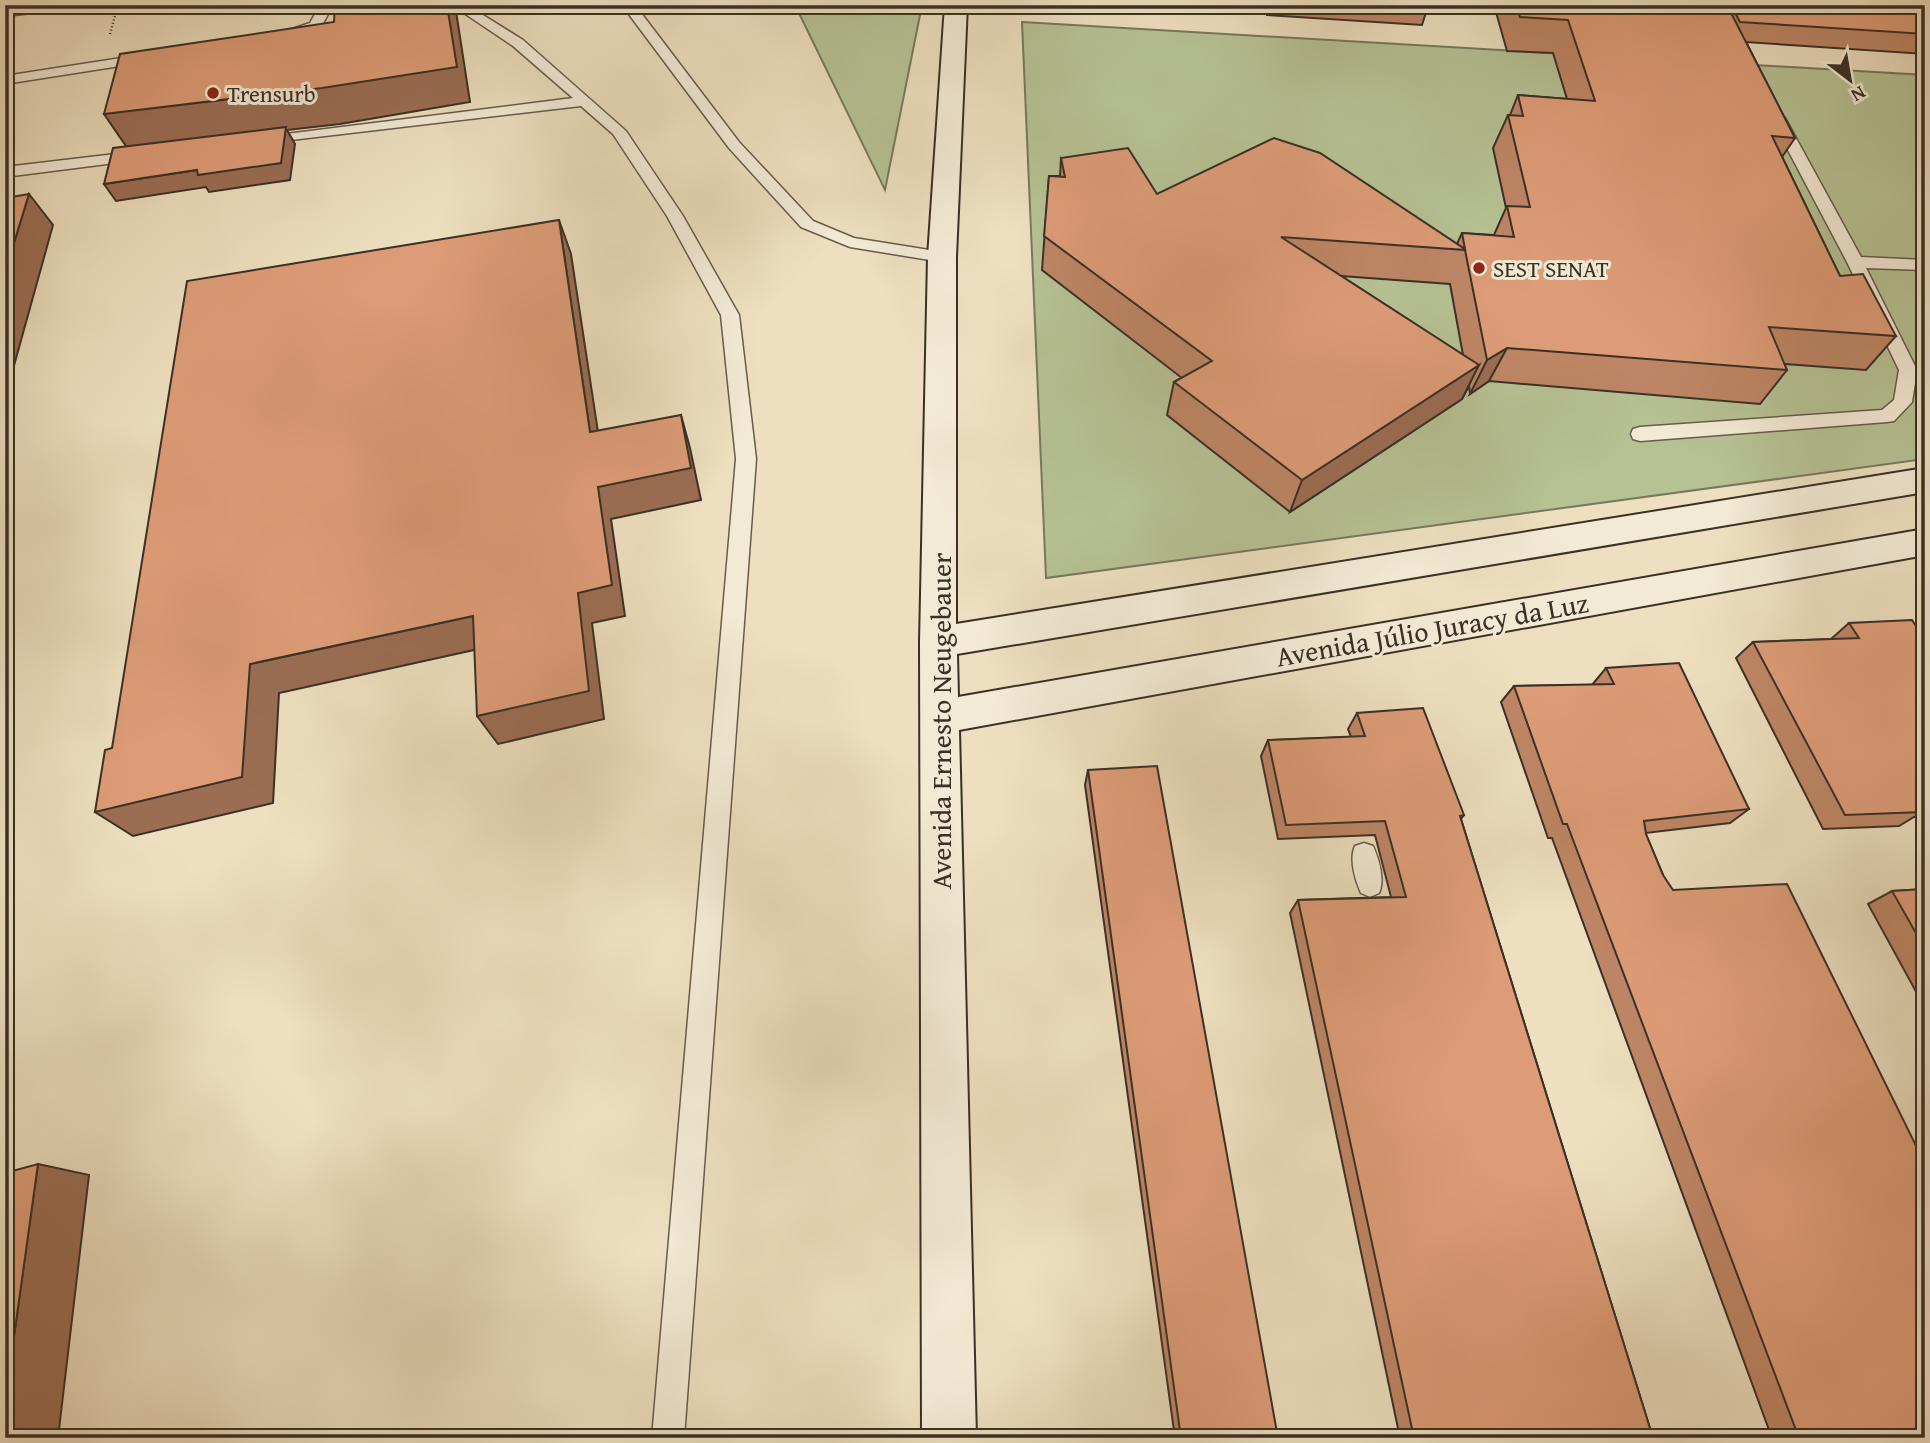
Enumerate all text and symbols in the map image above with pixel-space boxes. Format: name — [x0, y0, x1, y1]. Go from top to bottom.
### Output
north arrow — [1814, 46, 1884, 116]
place label: Trensurb — [227, 77, 316, 110]
text: N — [1846, 79, 1871, 110]
marker: Trensurb — [205, 85, 221, 101]
place label: SEST SENAT — [1493, 252, 1609, 285]
marker: SEST SENAT — [1471, 260, 1487, 276]
street label: Avenida Ernesto Neugebauer — [920, 552, 961, 890]
street label: Avenida Júlio Juracy da Luz — [1273, 581, 1591, 677]

